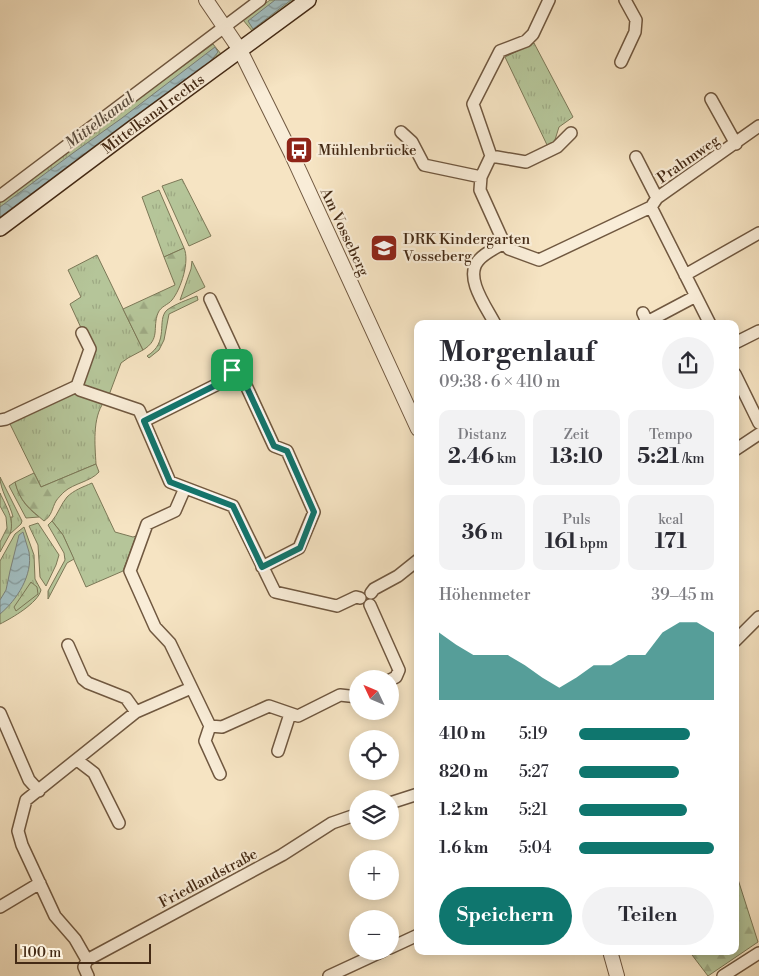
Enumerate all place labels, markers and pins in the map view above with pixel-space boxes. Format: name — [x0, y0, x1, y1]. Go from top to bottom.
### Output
bus stop icon: Mühlenbrücke — [284, 135, 314, 165]
place label: Mühlenbrücke — [318, 141, 417, 160]
place label: DRK Kindergarten Vosseberg — [402, 230, 530, 266]
school or university icon: DRK Kindergarten Vosseberg — [369, 233, 399, 263]
pin — [211, 349, 253, 391]

